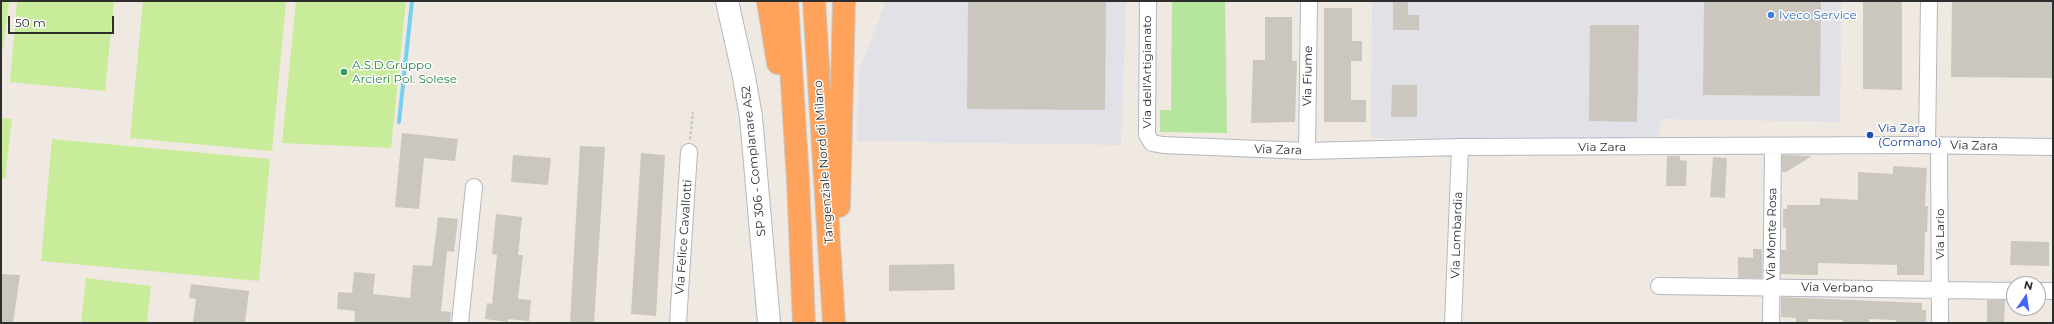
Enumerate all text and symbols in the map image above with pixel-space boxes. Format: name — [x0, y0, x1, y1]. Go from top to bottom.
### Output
scale bar — [10, 8, 116, 34]
place label: Iveco Service — [1779, 8, 1857, 22]
marker: Iveco Service — [1766, 10, 1776, 20]
text: 50 m — [15, 15, 46, 30]
street label: Via dell'Artigianato — [1140, 16, 1154, 128]
street label: Via Fiume — [1300, 46, 1316, 106]
place label: A.S.D.Gruppo Arcieri Pol. Solese — [352, 58, 457, 86]
marker: A.S.D.Gruppo Arcieri Pol. Solese — [339, 67, 349, 77]
street label: Tangenziale Nord di Milano — [811, 80, 837, 244]
street label: SP 306 - Complanare A52 — [739, 85, 769, 237]
place label: Via Zara (Cormano) — [1878, 121, 1942, 149]
marker: Via Zara (Cormano) — [1865, 130, 1875, 140]
street label: Via Zara — [1950, 138, 1998, 154]
street label: Via Zara — [1578, 140, 1626, 154]
street label: Via Zara — [1254, 142, 1302, 158]
street label: Via Felice Cavallotti — [673, 179, 695, 295]
street label: Via Monte Rosa — [1764, 187, 1780, 281]
street label: Via Lombardia — [1448, 191, 1466, 279]
street label: Via Lario — [1933, 208, 1947, 260]
north arrow — [2006, 276, 2046, 316]
text: N — [2023, 277, 2034, 293]
street label: Via Verbano — [1801, 280, 1873, 296]

